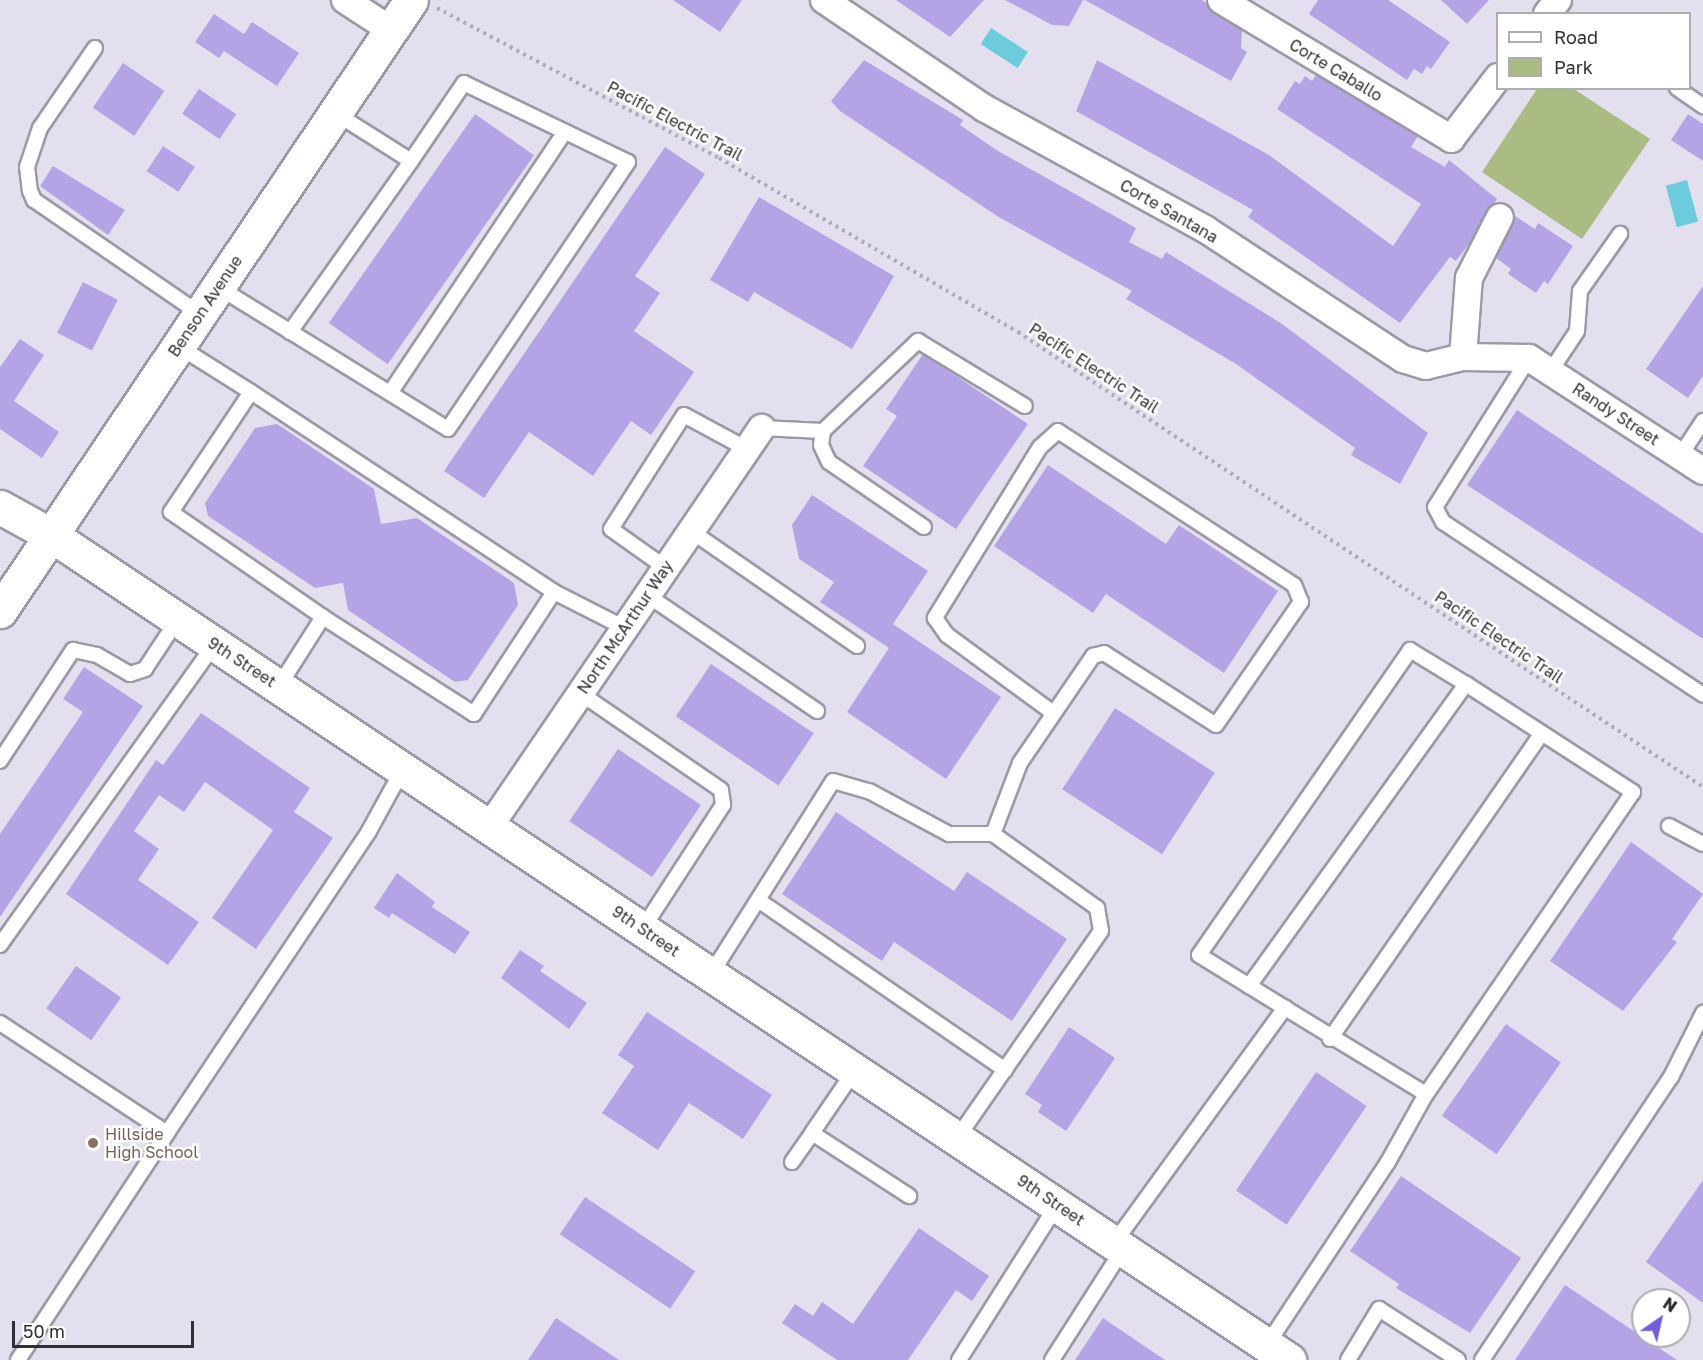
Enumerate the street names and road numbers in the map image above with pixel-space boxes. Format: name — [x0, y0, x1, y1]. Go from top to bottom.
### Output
street label: Corte Caballo — [1286, 35, 1386, 105]
street label: Pacific Electric Trail — [604, 77, 746, 165]
street label: Corte Santana — [1117, 175, 1221, 247]
street label: Benson Avenue — [164, 252, 246, 360]
street label: Pacific Electric Trail — [1026, 319, 1162, 417]
street label: Randy Street — [1569, 379, 1663, 449]
street label: North McArthur Way — [573, 557, 677, 697]
street label: Pacific Electric Trail — [1431, 587, 1567, 687]
street label: 9th Street — [204, 633, 280, 691]
street label: 9th Street — [609, 901, 683, 961]
street label: 9th Street — [1014, 1170, 1088, 1230]

